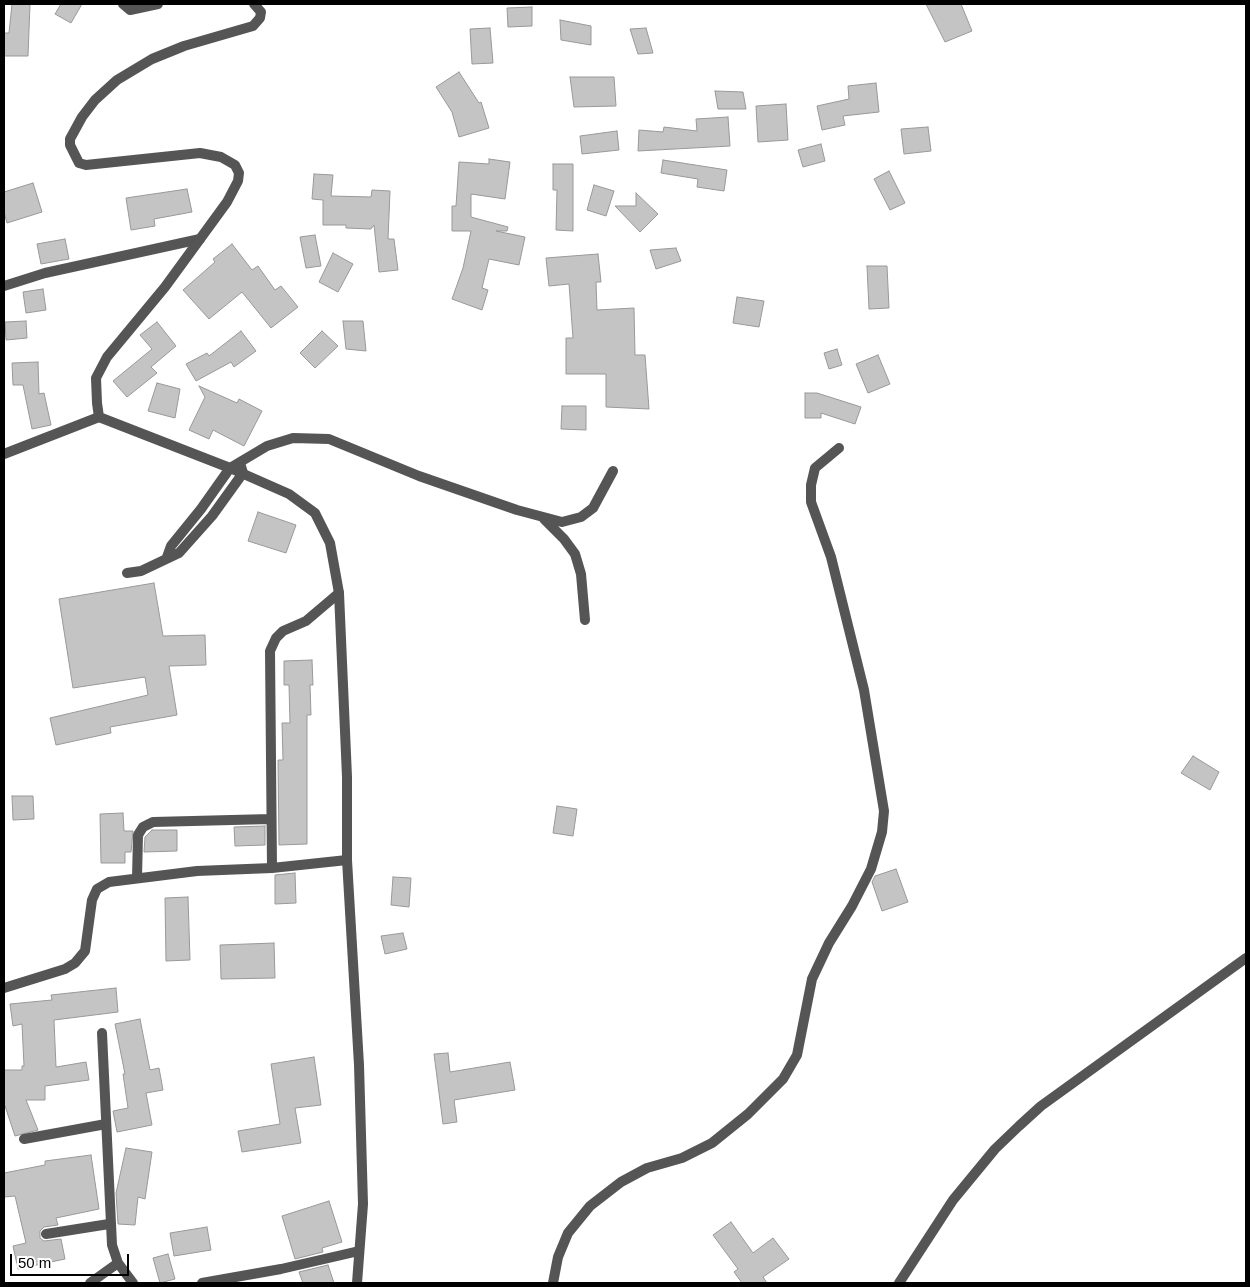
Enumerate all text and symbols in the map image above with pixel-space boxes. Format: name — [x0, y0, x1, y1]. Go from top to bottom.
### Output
scale bar — [12, 1244, 131, 1276]
text: 50 m — [18, 1254, 51, 1271]

